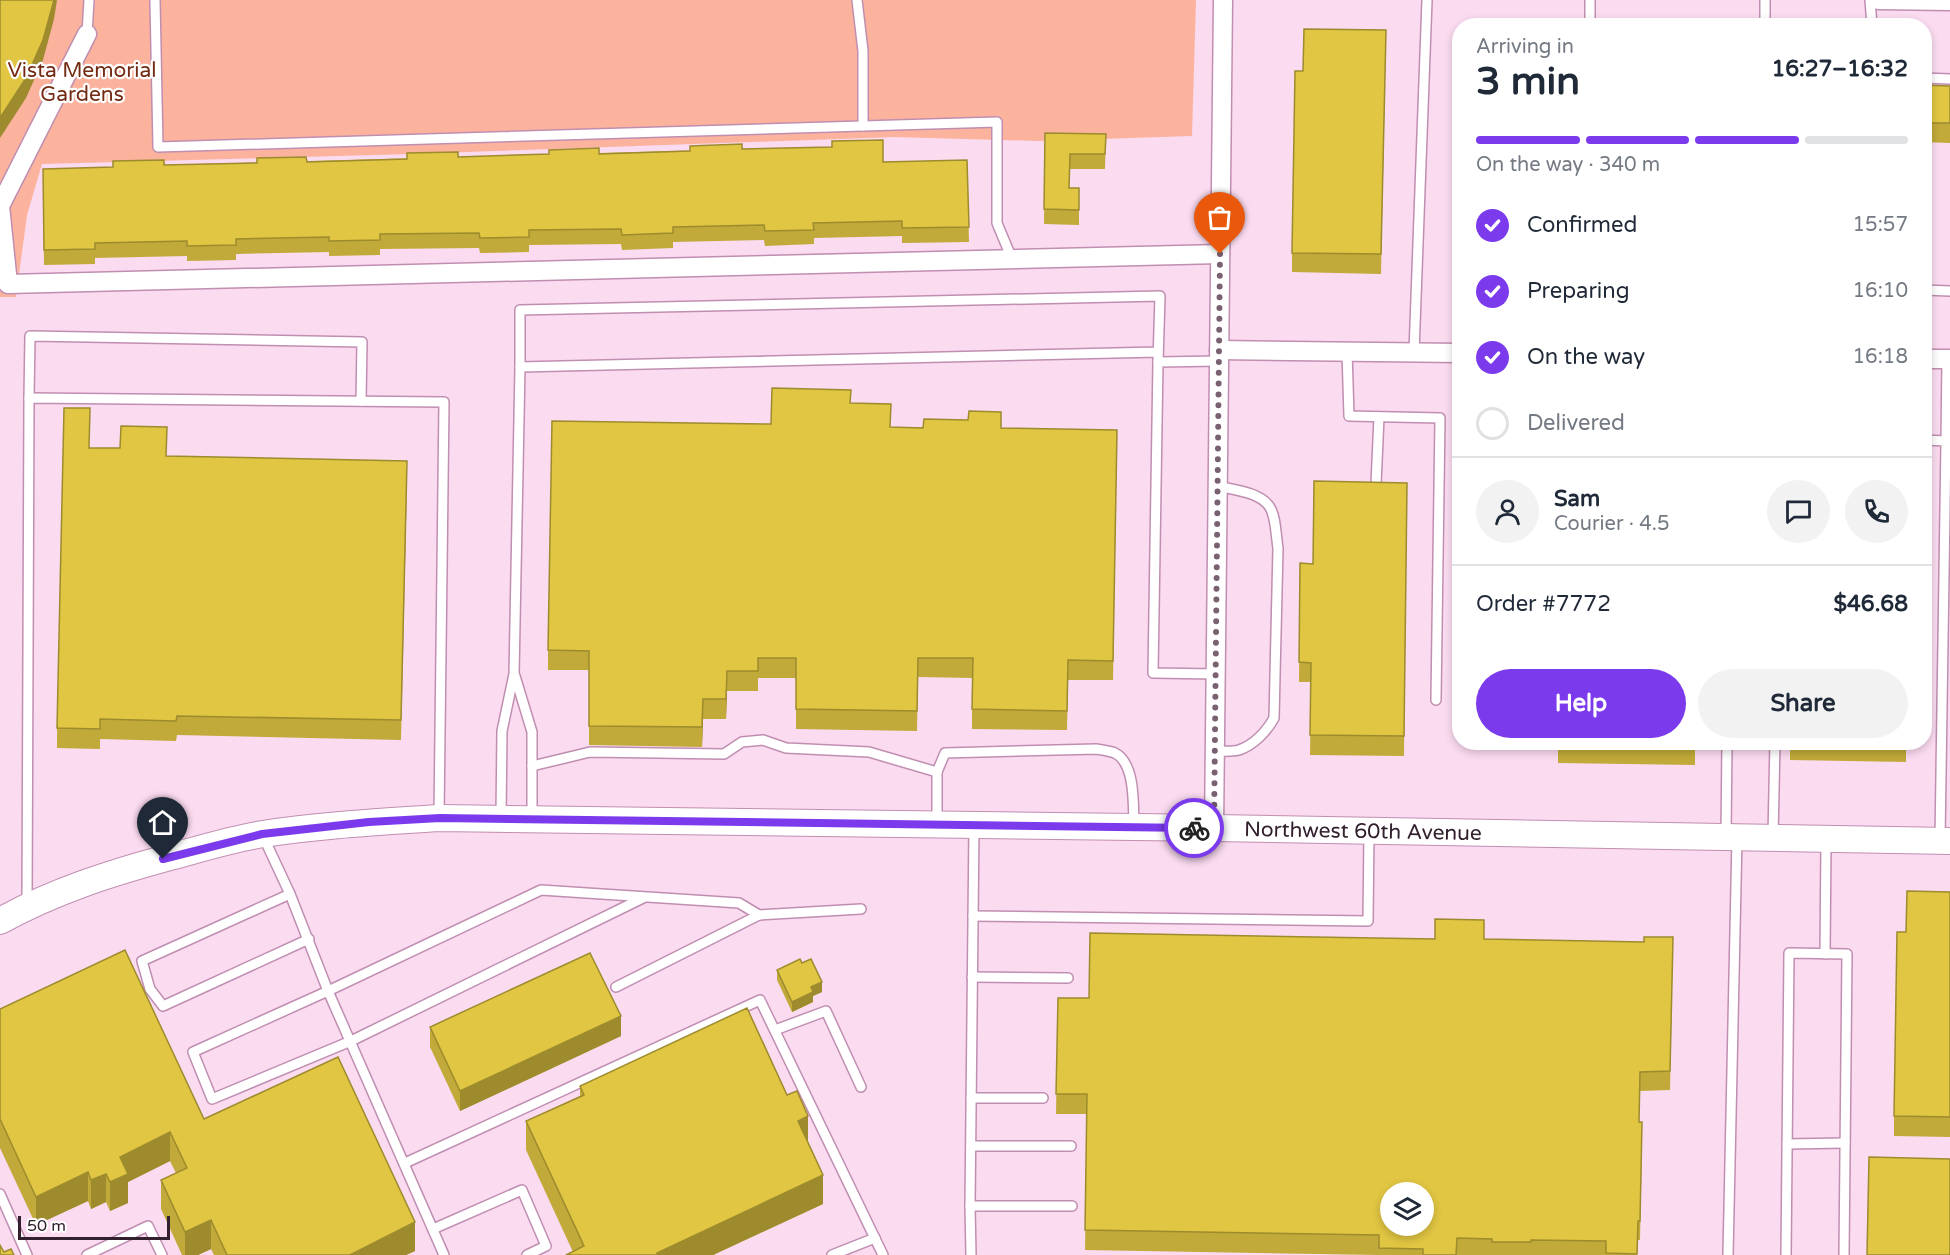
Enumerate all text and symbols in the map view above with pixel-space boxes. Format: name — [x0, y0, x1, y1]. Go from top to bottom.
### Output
text: Arriving in — [1476, 35, 1574, 59]
text: 16:27–16:32 — [1771, 56, 1908, 82]
park label: Vista Memorial Gardens — [7, 58, 157, 107]
text: 3 min — [1476, 58, 1580, 105]
text: On the way · 340 m — [1476, 153, 1660, 177]
pin — [1194, 192, 1245, 254]
icon: bag — [1203, 201, 1236, 234]
icon: check — [1476, 209, 1509, 242]
text: Confirmed — [1527, 212, 1637, 238]
text: 15:57 — [1853, 213, 1908, 237]
icon: check — [1476, 275, 1509, 308]
text: Preparing — [1527, 278, 1630, 304]
text: 16:10 — [1853, 279, 1908, 303]
icon: check — [1476, 341, 1509, 374]
text: On the way — [1527, 344, 1645, 370]
text: 16:18 — [1853, 345, 1908, 369]
text: Delivered — [1527, 410, 1625, 436]
button: person — [1476, 480, 1539, 543]
button: chat — [1767, 480, 1830, 543]
button: phone — [1845, 480, 1908, 543]
text: Sam — [1554, 486, 1600, 512]
text: Courier · 4.5 — [1554, 512, 1669, 536]
text: Order #7772 — [1476, 591, 1611, 617]
text: $46.68 — [1833, 591, 1908, 617]
button: Help — [1476, 669, 1686, 738]
button: Share — [1698, 669, 1908, 738]
pin — [137, 797, 188, 859]
courier — [1164, 798, 1224, 858]
icon: home — [146, 806, 179, 839]
icon: bike — [1178, 812, 1211, 845]
street label: Northwest 60th Avenue — [1244, 817, 1482, 846]
map controls — [1380, 1182, 1434, 1236]
button: layers — [1380, 1182, 1434, 1236]
scale bar — [18, 1213, 170, 1240]
text: 50 m — [27, 1216, 66, 1236]

